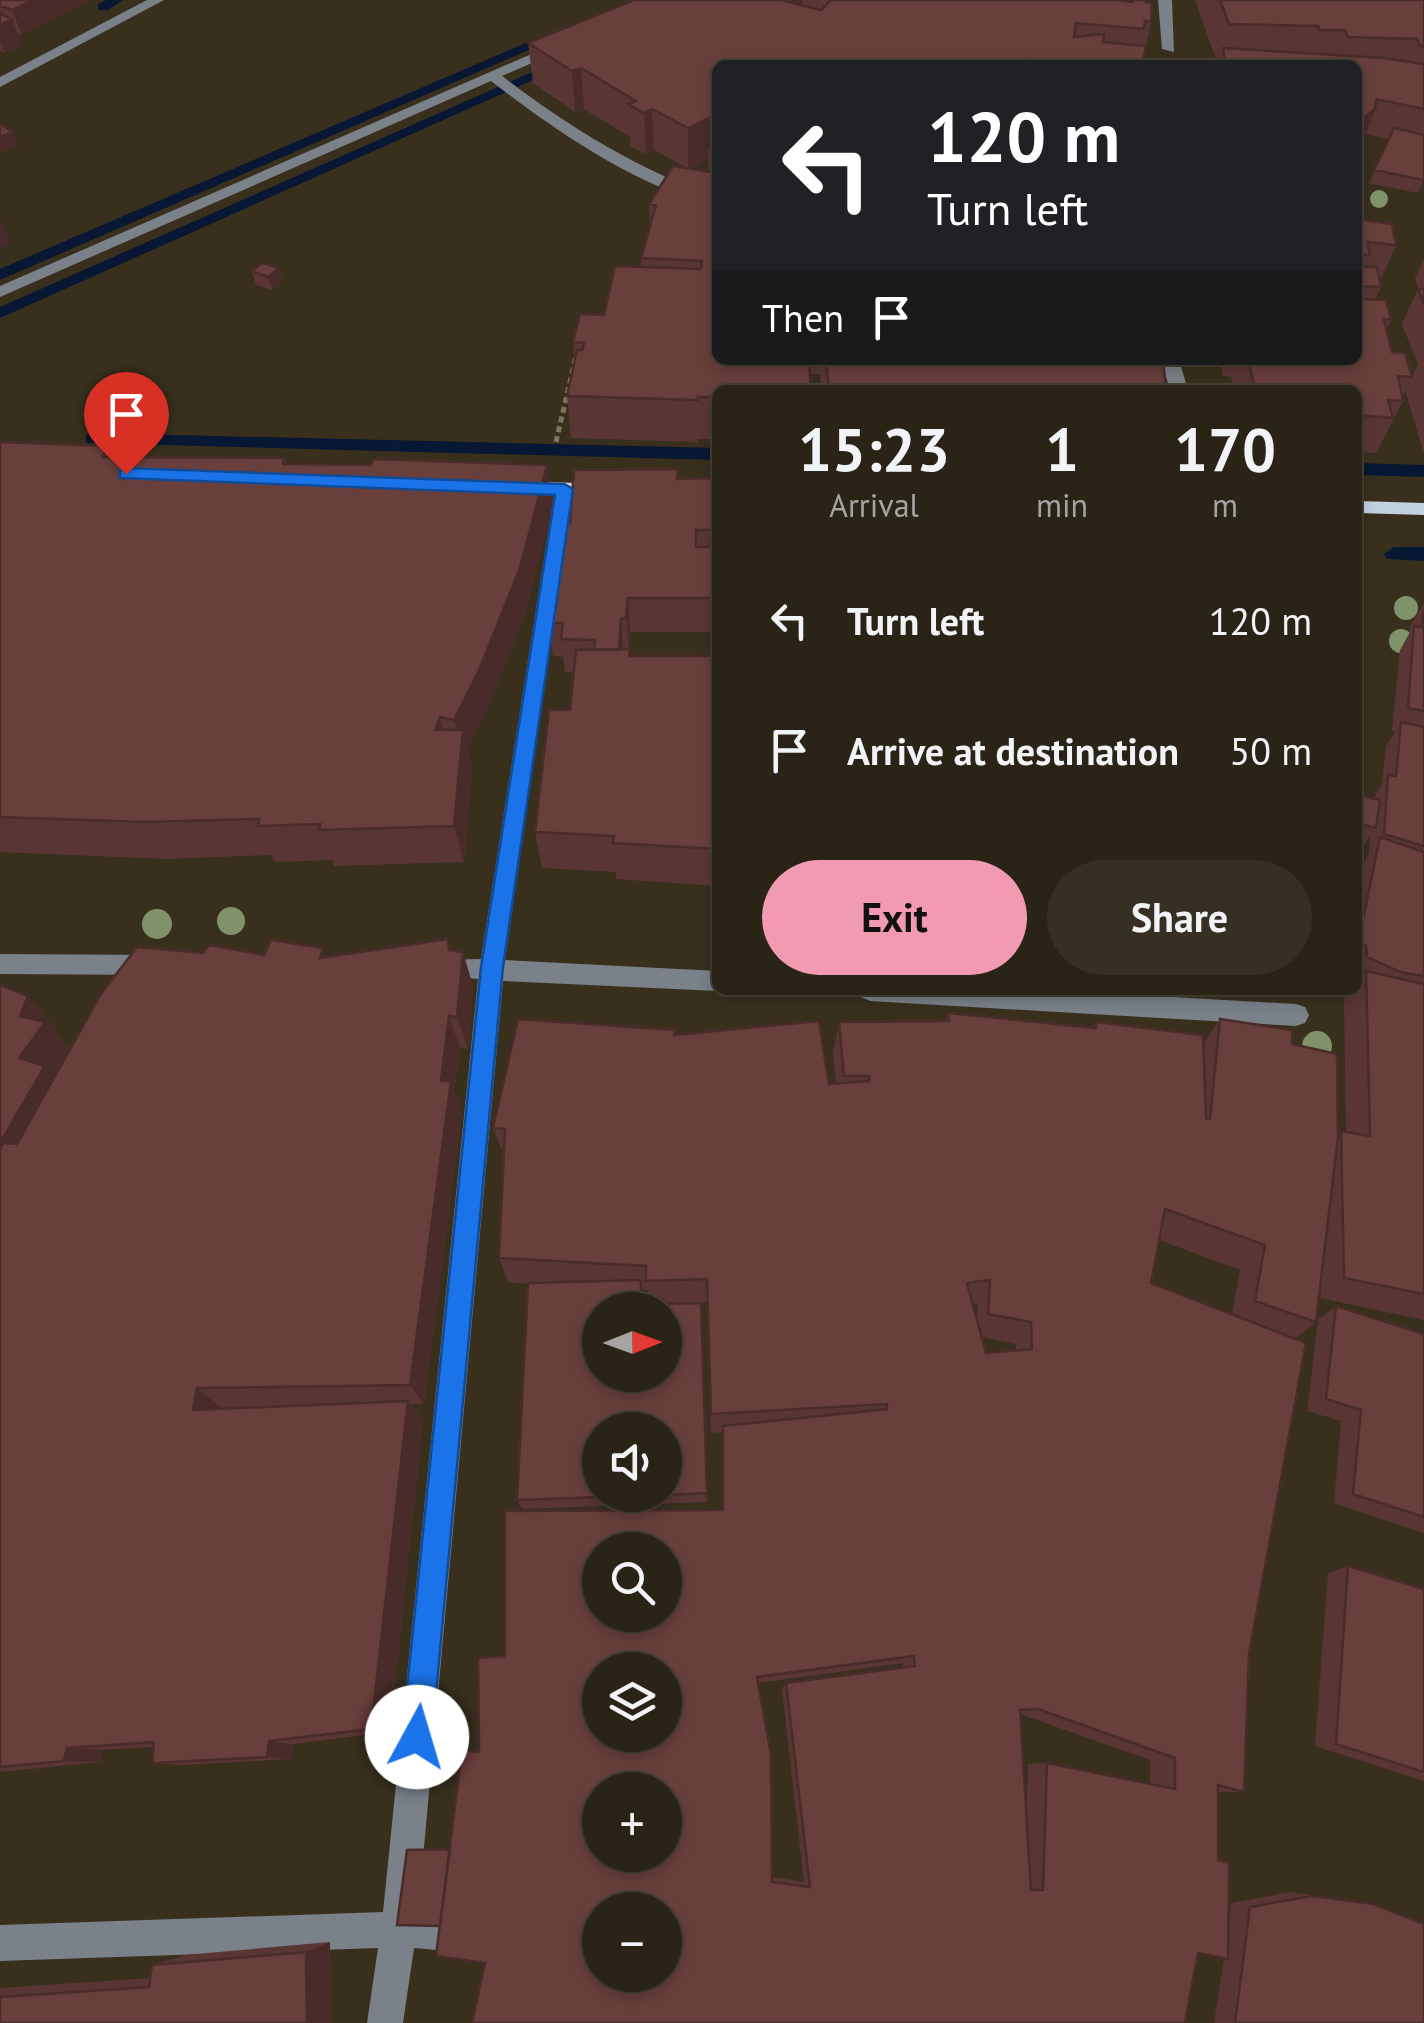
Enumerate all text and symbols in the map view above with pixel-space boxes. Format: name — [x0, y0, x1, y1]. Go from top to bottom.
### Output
text: 120 m — [927, 91, 1120, 181]
icon: left — [762, 100, 892, 230]
text: Turn left — [927, 179, 1088, 237]
icon: arrive — [864, 290, 919, 345]
text: Then — [762, 293, 844, 342]
pin — [84, 372, 169, 475]
icon: arrive — [99, 387, 154, 442]
text: 15:23 — [798, 410, 950, 488]
text: 1 — [1045, 410, 1079, 488]
text: 170 — [1174, 410, 1276, 488]
text: Arrival — [829, 484, 919, 526]
text: min — [1036, 484, 1088, 526]
text: m — [1212, 484, 1238, 526]
icon: left — [762, 593, 817, 648]
text: Turn left — [847, 596, 984, 645]
text: 120 m — [1209, 596, 1312, 645]
icon: arrive — [762, 723, 817, 778]
text: Arrive at destination — [847, 726, 1179, 775]
text: 50 m — [1230, 726, 1312, 775]
button: Exit — [762, 860, 1027, 975]
button: Share — [1047, 860, 1312, 975]
north arrow — [582, 1292, 682, 1392]
map controls — [582, 1292, 682, 1992]
button: sound — [582, 1412, 682, 1512]
button: search — [582, 1532, 682, 1632]
button: layers — [582, 1652, 682, 1752]
position arrow — [365, 1685, 469, 1789]
button: + — [582, 1772, 682, 1872]
button: − — [582, 1892, 682, 1992]

